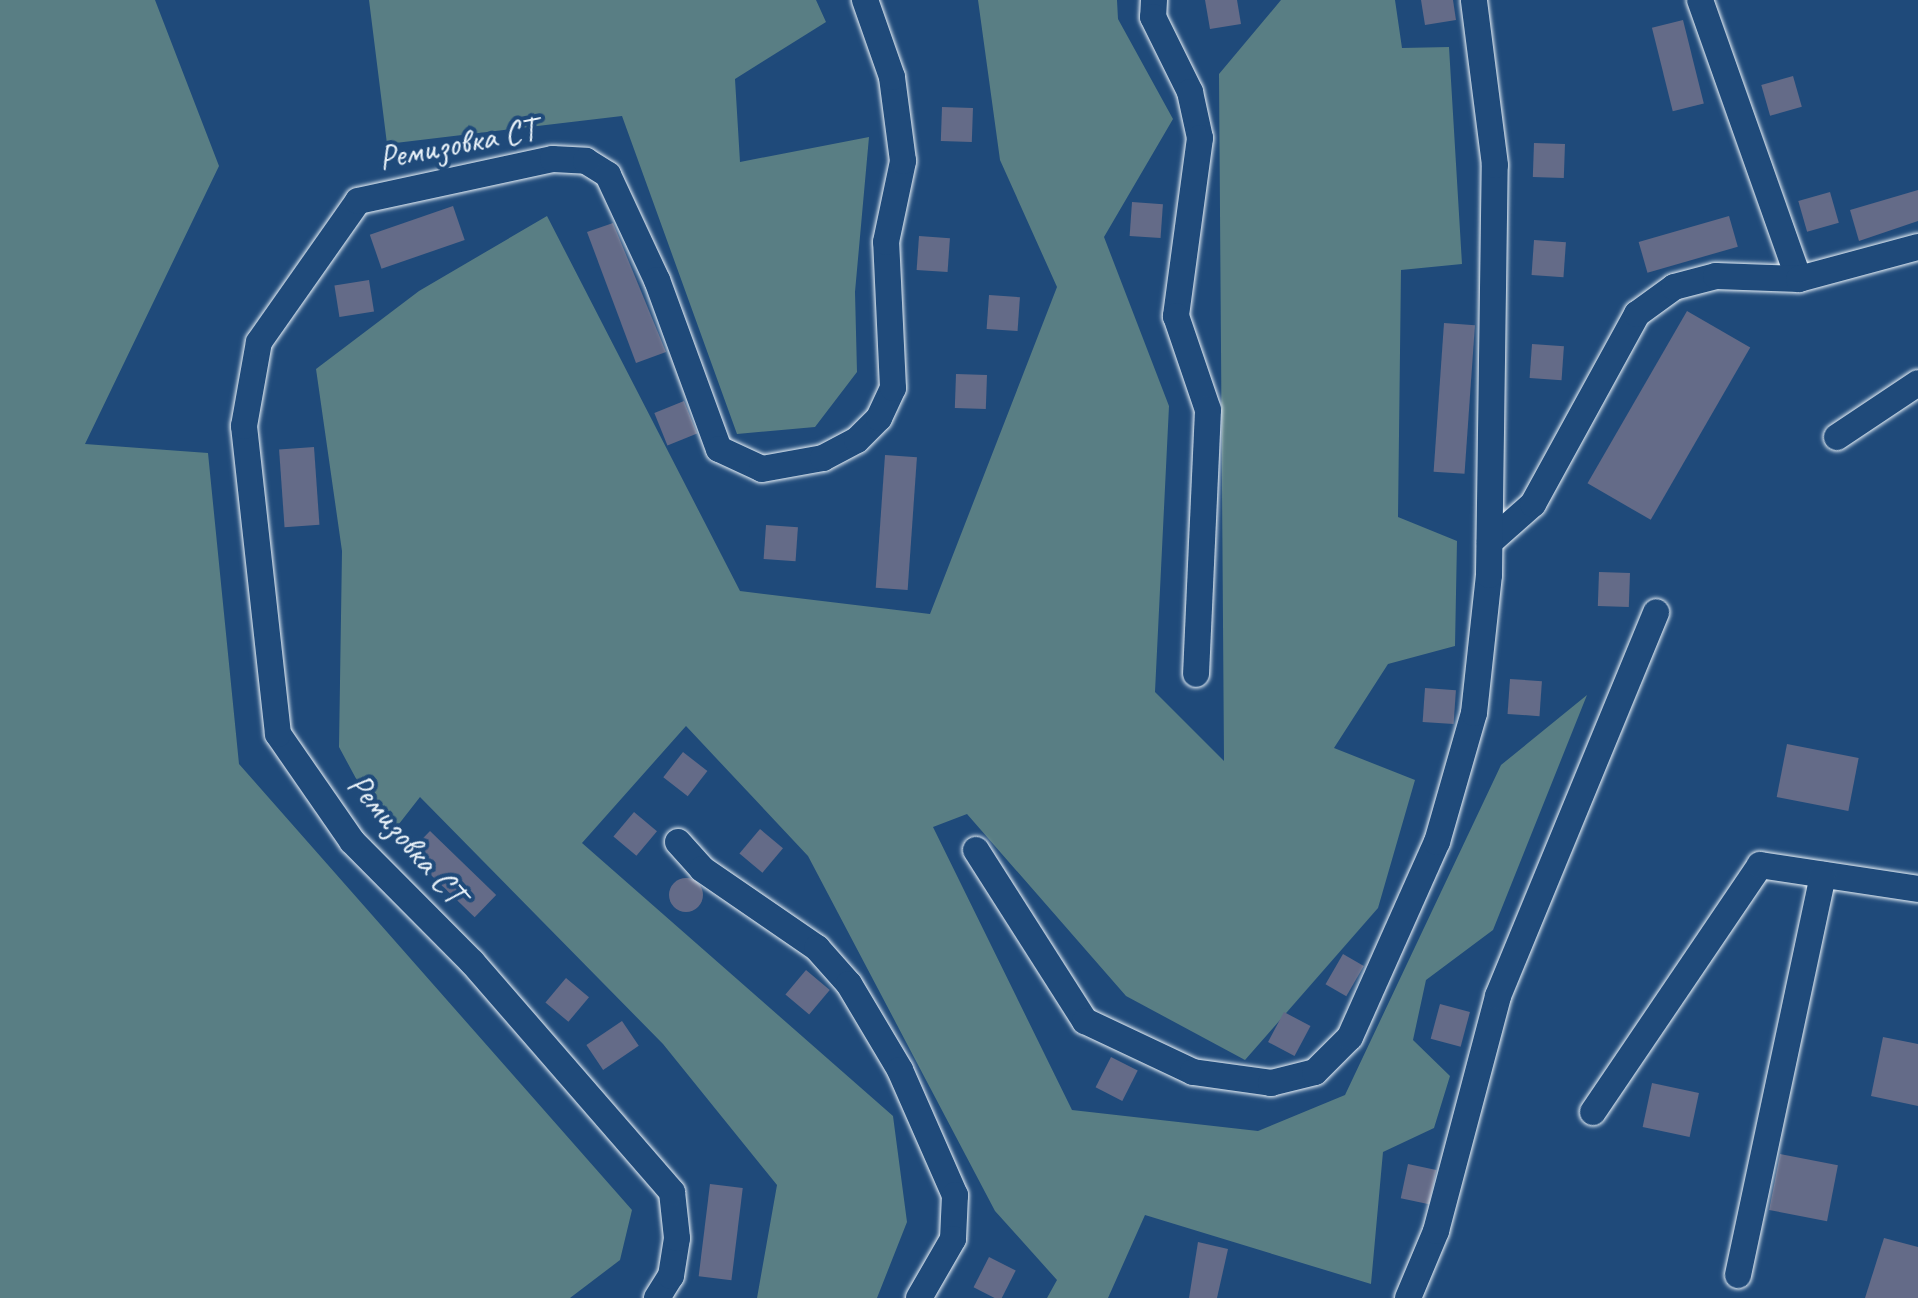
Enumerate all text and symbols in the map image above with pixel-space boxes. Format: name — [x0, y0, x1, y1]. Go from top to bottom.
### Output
street label: Ремизовка СТ — [375, 108, 539, 178]
street label: Ремизовка СТ — [339, 764, 475, 912]

